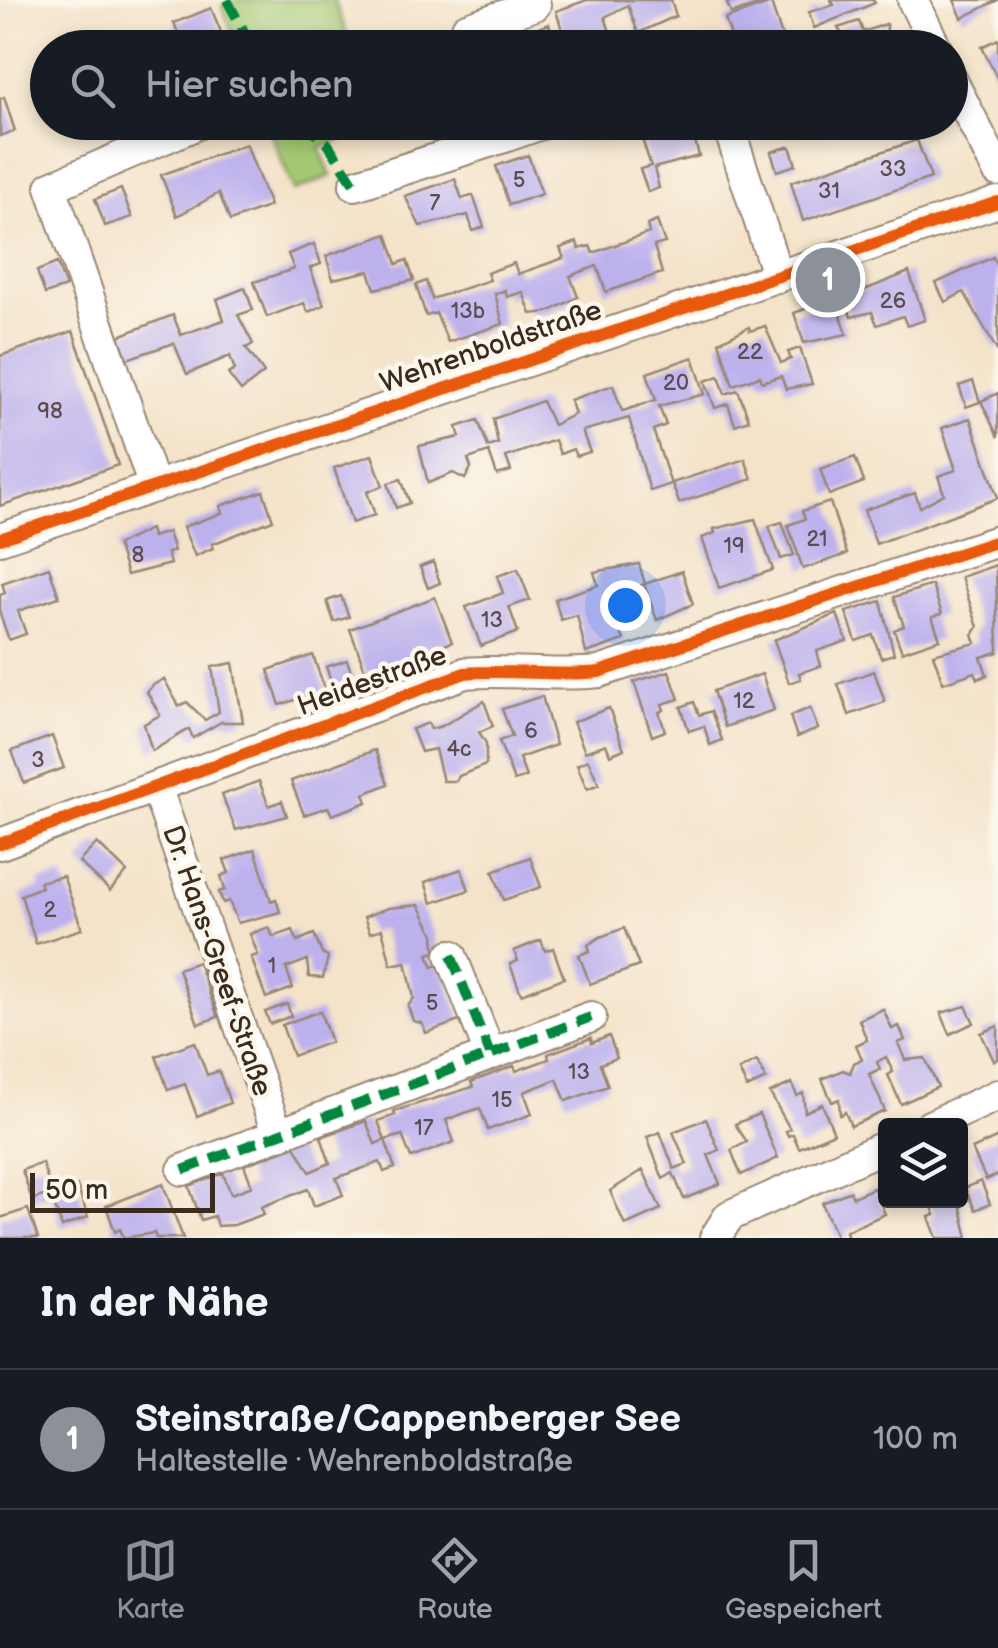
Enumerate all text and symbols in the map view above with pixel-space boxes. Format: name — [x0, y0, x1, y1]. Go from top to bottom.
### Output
search box — [30, 30, 968, 140]
icon: search — [65, 58, 120, 113]
text: Hier suchen — [145, 63, 353, 108]
house number: 33 — [879, 156, 907, 183]
house number: 5 — [513, 167, 525, 194]
house number: 31 — [818, 178, 840, 205]
house number: 7 — [430, 190, 441, 217]
pin: 1 — [796, 242, 860, 318]
house number: 26 — [880, 288, 906, 315]
street label: Wehrenboldstraße — [376, 294, 606, 400]
house number: 13b — [451, 298, 485, 325]
house number: 22 — [737, 339, 763, 366]
house number: 20 — [663, 370, 689, 397]
house number: 98 — [37, 398, 63, 425]
house number: 21 — [806, 526, 828, 553]
house number: 19 — [723, 533, 745, 560]
house number: 8 — [132, 542, 144, 569]
your location — [600, 580, 651, 631]
house number: 13 — [481, 607, 503, 634]
street label: Heidestraße — [293, 639, 451, 723]
house number: 12 — [733, 688, 755, 715]
house number: 6 — [524, 718, 538, 745]
house number: 4c — [446, 736, 472, 763]
house number: 3 — [31, 747, 45, 774]
street label: Dr. Hans-Greef-Straße — [155, 821, 279, 1101]
house number: 2 — [44, 897, 57, 924]
house number: 1 — [268, 953, 276, 980]
house number: 5 — [426, 990, 438, 1017]
house number: 13 — [568, 1059, 590, 1086]
house number: 15 — [491, 1087, 513, 1114]
house number: 17 — [414, 1115, 434, 1142]
map controls — [878, 1118, 968, 1208]
button: layers — [878, 1118, 968, 1208]
scale bar — [30, 1168, 215, 1212]
text: 50 m — [45, 1174, 108, 1207]
text: In der Nähe — [40, 1278, 269, 1329]
text: Steinstraße/Cappenberger See — [135, 1397, 681, 1442]
text: 1 — [66, 1420, 79, 1459]
text: 100 m — [873, 1420, 958, 1459]
text: Haltestelle · Wehrenboldstraße — [135, 1442, 573, 1481]
tab: Karte — [116, 1533, 185, 1626]
tab: Route — [417, 1533, 493, 1626]
tab: Gespeichert — [725, 1533, 882, 1626]

